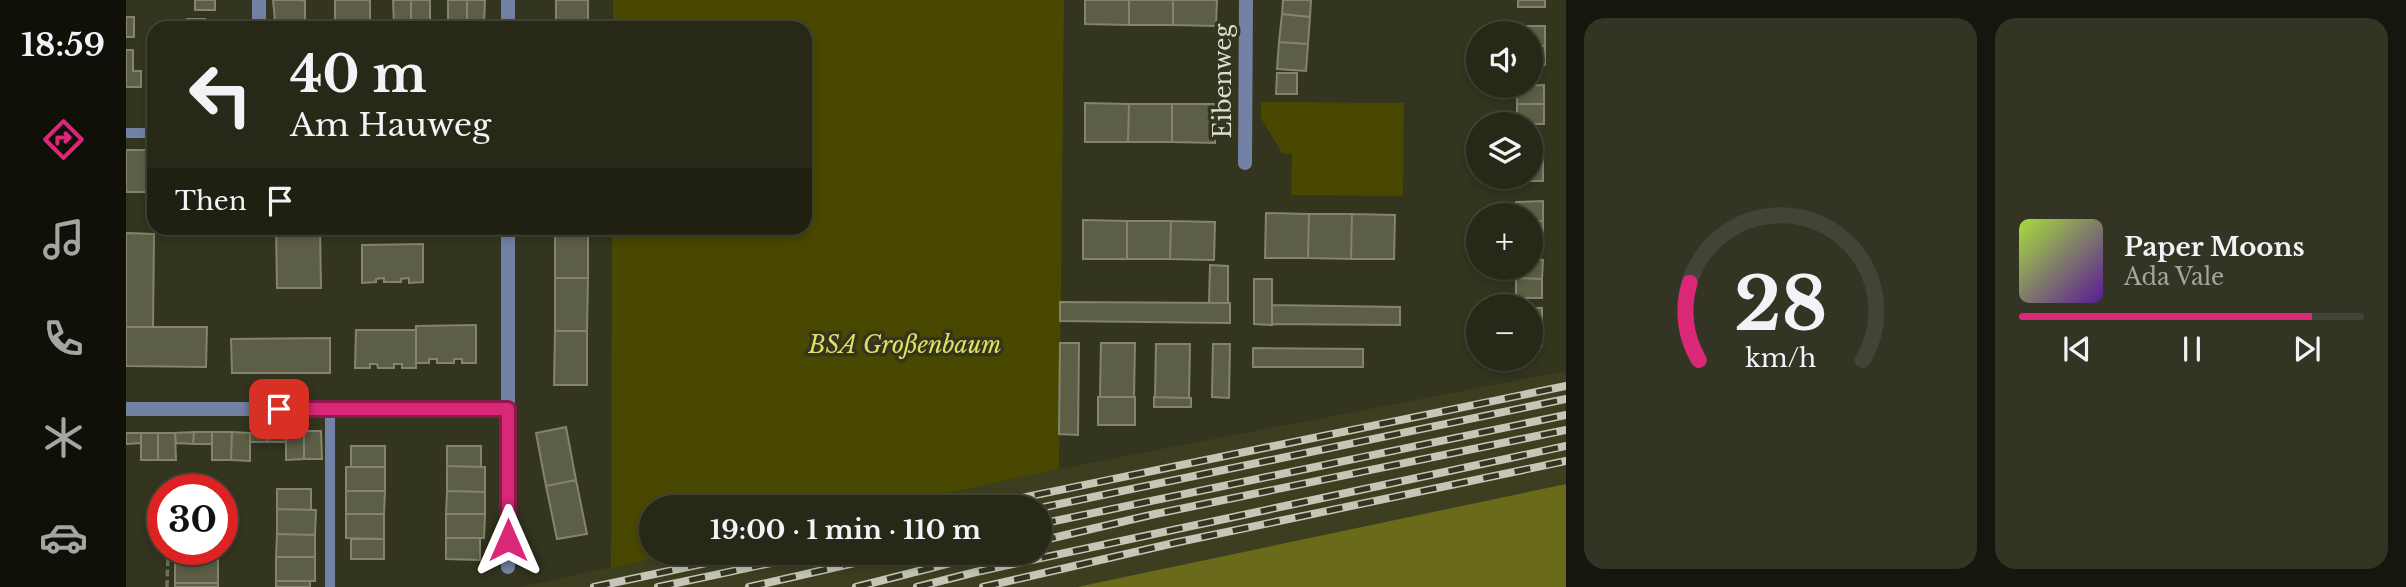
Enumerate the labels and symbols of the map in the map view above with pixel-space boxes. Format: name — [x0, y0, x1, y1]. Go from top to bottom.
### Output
street label: Eibenweg — [1209, 24, 1237, 138]
park label: BSA Großenbaum — [808, 331, 1001, 359]
pin — [249, 379, 309, 439]
speed limit sign: 30 — [147, 474, 238, 565]
position arrow — [471, 503, 545, 577]

